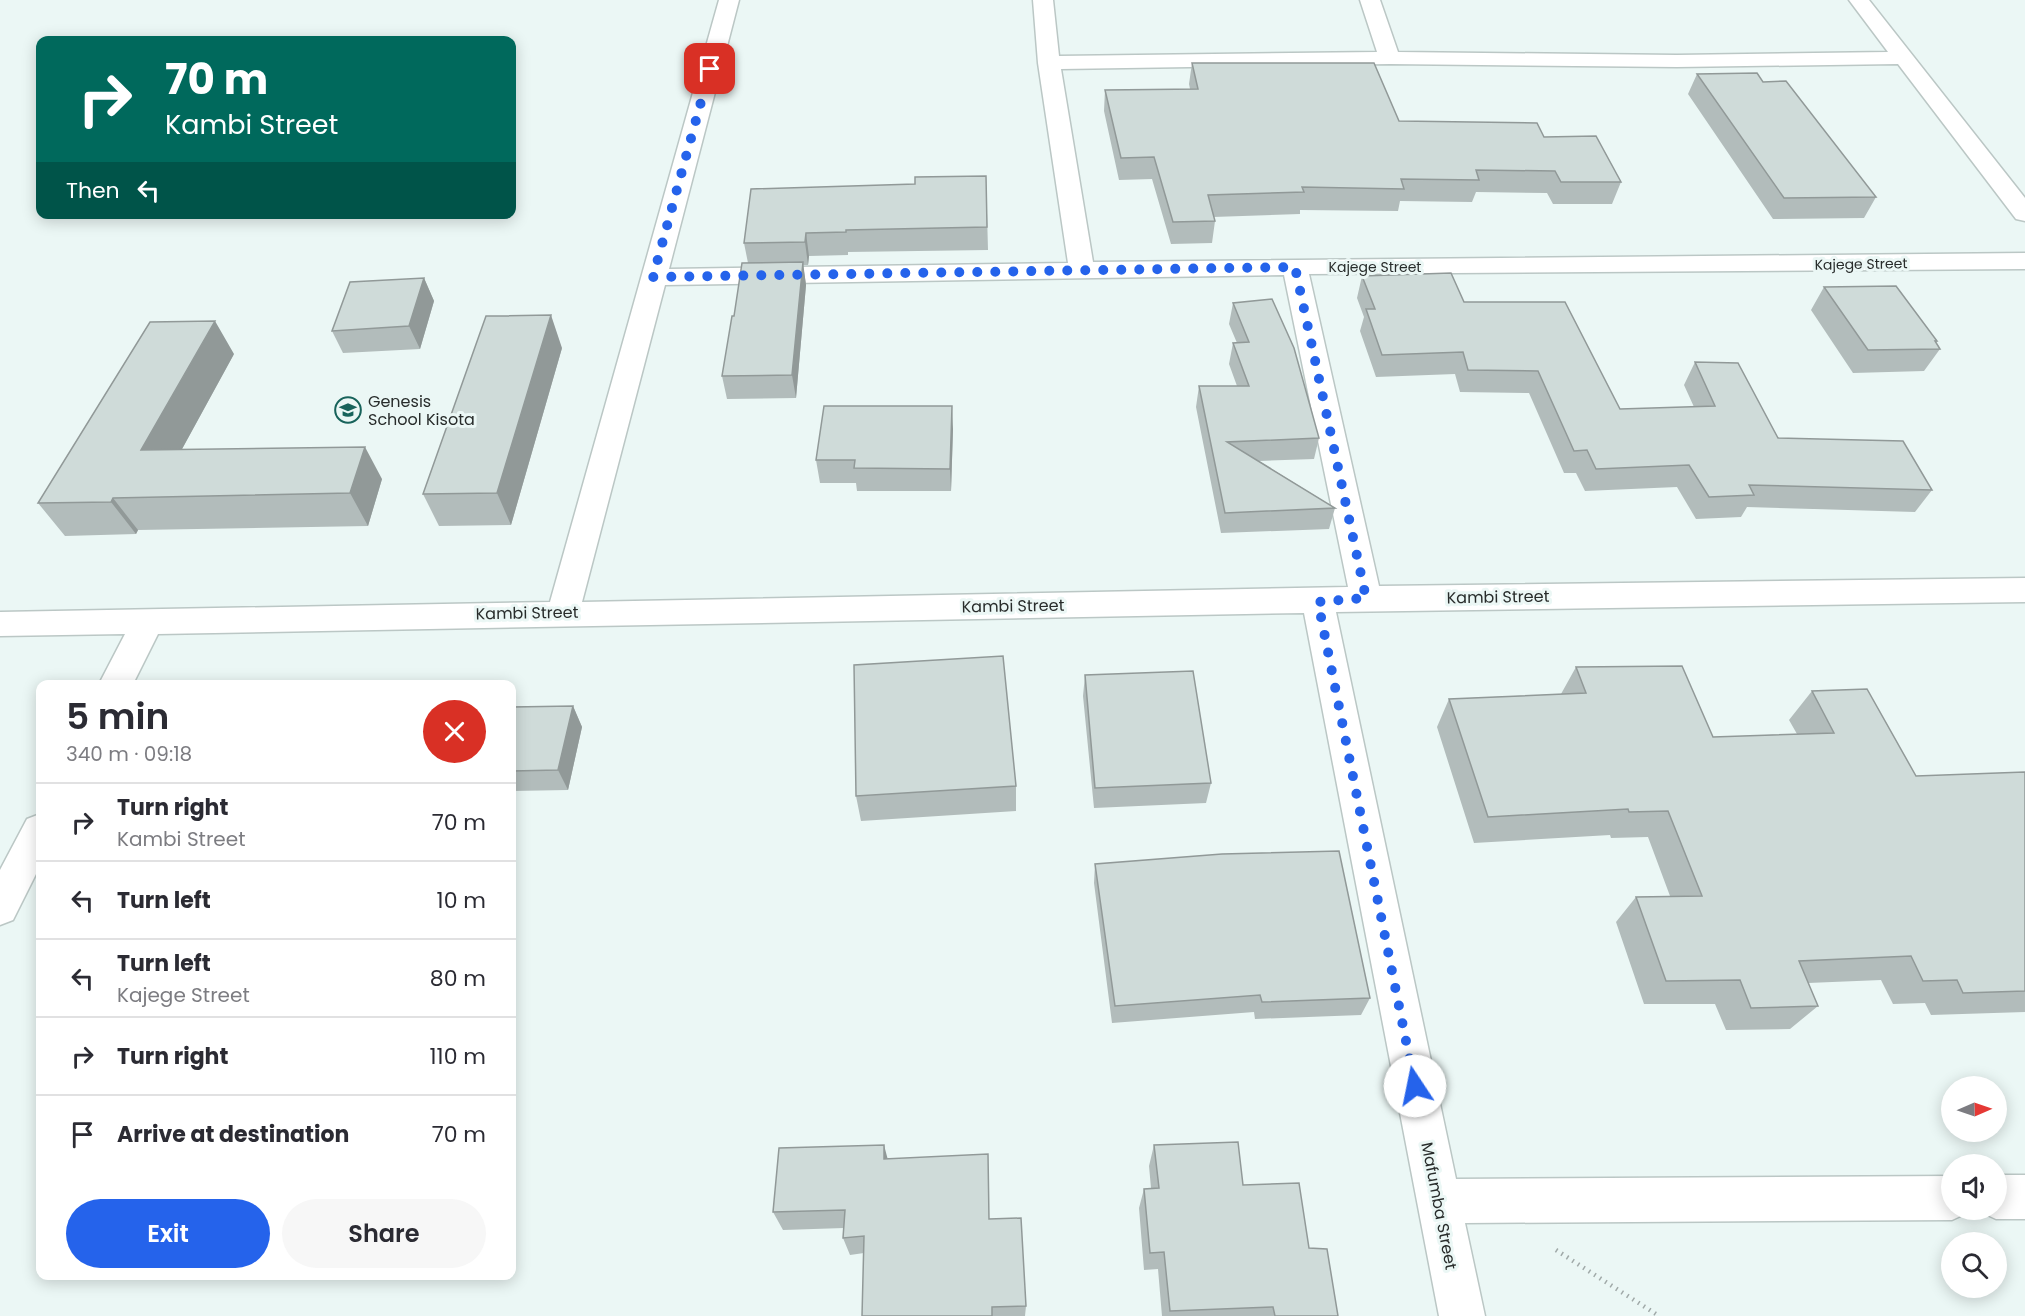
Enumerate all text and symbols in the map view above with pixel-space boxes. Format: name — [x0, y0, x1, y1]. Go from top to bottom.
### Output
pin — [684, 43, 735, 94]
text: 70 m — [165, 50, 268, 109]
icon: arrive — [693, 52, 726, 85]
icon: right — [66, 60, 144, 138]
text: Kambi Street — [165, 106, 338, 143]
icon: left — [132, 174, 165, 207]
text: Then — [66, 175, 120, 206]
street label: Kajege Street — [1814, 253, 1908, 275]
street label: Kajege Street — [1329, 257, 1421, 277]
place label: Genesis School Kisota — [368, 390, 475, 431]
school or university icon: Genesis School Kisota — [333, 395, 363, 425]
street label: Kambi Street — [1446, 585, 1550, 609]
street label: Kambi Street — [961, 594, 1065, 618]
street label: Kambi Street — [475, 601, 579, 625]
text: 5 min — [66, 691, 169, 742]
button: close — [423, 700, 486, 763]
text: 340 m · 09:18 — [66, 740, 192, 768]
text: Turn right — [117, 792, 228, 823]
icon: right — [66, 806, 99, 839]
text: 70 m — [432, 807, 486, 838]
text: Kambi Street — [117, 825, 245, 853]
icon: left — [66, 884, 99, 917]
text: Turn left — [117, 885, 211, 916]
text: 10 m — [437, 885, 486, 916]
text: Turn left — [117, 948, 211, 979]
icon: left — [66, 962, 99, 995]
text: 80 m — [430, 963, 486, 994]
text: Kajege Street — [117, 981, 250, 1009]
icon: right — [66, 1040, 99, 1073]
text: Turn right — [117, 1041, 228, 1072]
text: 110 m — [430, 1041, 486, 1072]
position arrow — [1383, 1054, 1447, 1118]
north arrow — [1941, 1076, 2007, 1142]
map controls — [1941, 1076, 2007, 1298]
icon: arrive — [66, 1118, 99, 1151]
text: Arrive at destination — [117, 1119, 349, 1150]
text: 70 m — [432, 1119, 486, 1150]
street label: Mafumba Street — [1415, 1140, 1463, 1272]
button: sound — [1941, 1154, 2007, 1220]
button: Exit — [66, 1199, 270, 1268]
button: Share — [282, 1199, 486, 1268]
button: search — [1941, 1232, 2007, 1298]

